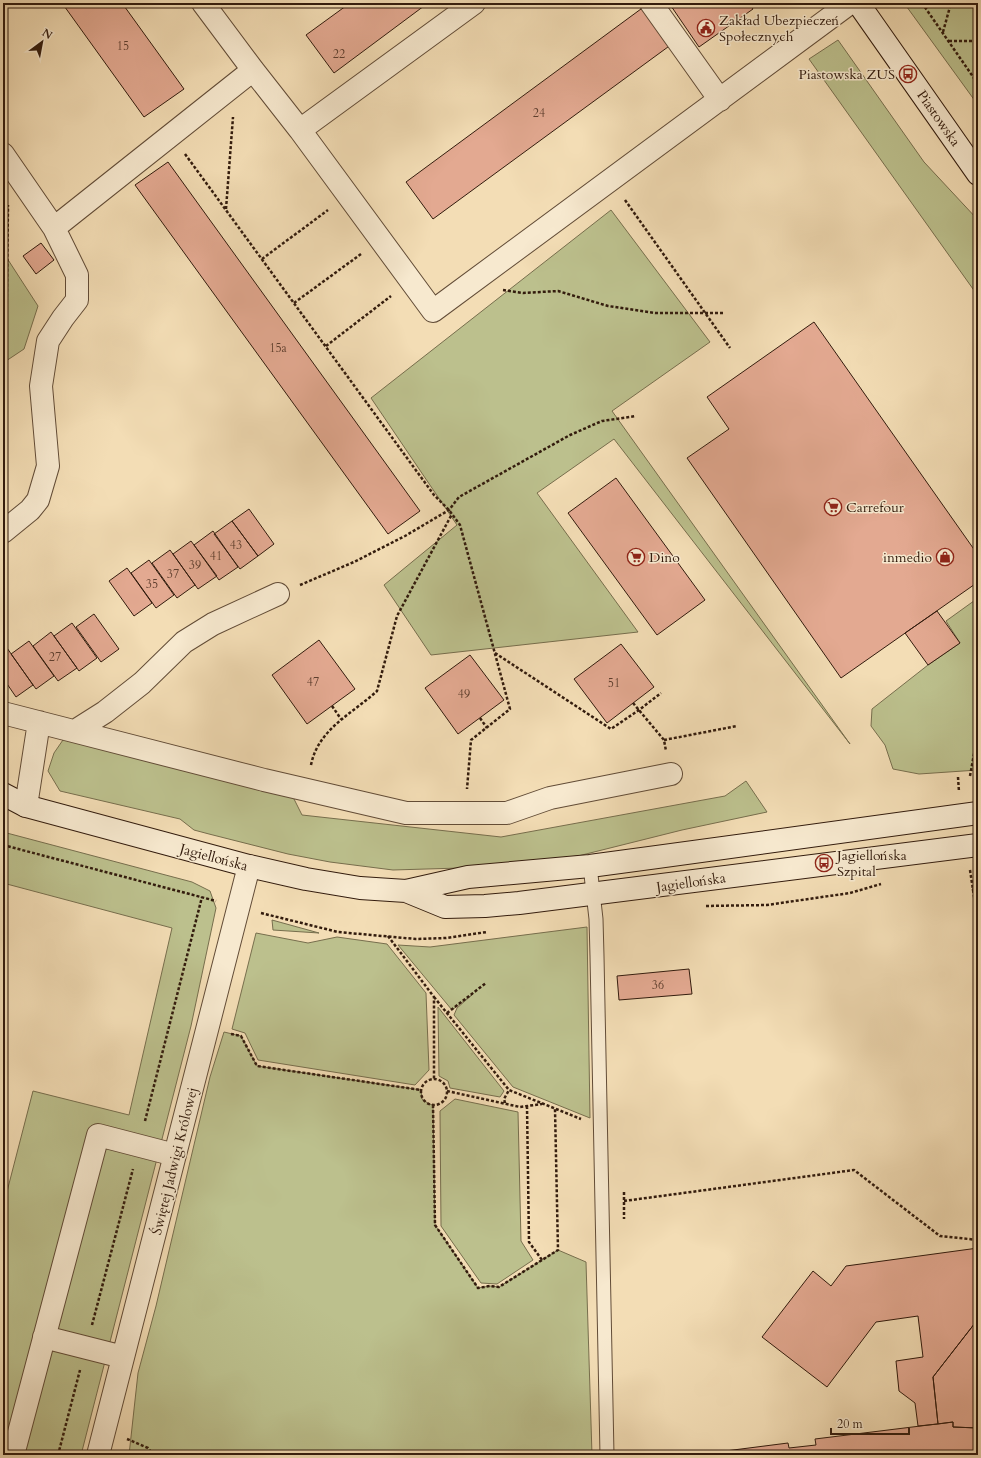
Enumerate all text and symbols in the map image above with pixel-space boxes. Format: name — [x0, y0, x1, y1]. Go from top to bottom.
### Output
place label: Zakład Ubezpieczeń Społecznych — [719, 11, 840, 46]
public building icon: Zakład Ubezpieczeń Społecznych — [696, 18, 716, 38]
north arrow — [22, 22, 62, 62]
text: N — [39, 25, 55, 43]
house number: 15 — [117, 38, 129, 54]
house number: 22 — [333, 46, 345, 62]
bus stop icon: Piastowska ZUS — [898, 64, 918, 84]
place label: Piastowska ZUS — [798, 65, 895, 84]
street label: Piastowska — [912, 86, 965, 150]
house number: 24 — [533, 105, 545, 121]
house number: 15a — [269, 340, 288, 356]
supermarket icon: Carrefour — [823, 497, 843, 517]
place label: Carrefour — [846, 498, 905, 517]
house number: 43 — [230, 537, 242, 553]
supermarket icon: Dino — [626, 547, 646, 567]
shop icon: inmedio — [935, 547, 955, 567]
house number: 41 — [210, 548, 222, 564]
place label: Dino — [649, 548, 680, 567]
place label: inmedio — [883, 548, 932, 567]
house number: 39 — [189, 557, 201, 573]
house number: 37 — [167, 566, 179, 582]
house number: 35 — [146, 576, 158, 592]
house number: 27 — [49, 649, 61, 665]
house number: 47 — [307, 674, 319, 690]
house number: 51 — [608, 675, 620, 691]
house number: 49 — [458, 686, 470, 702]
street label: Jagiellońska — [176, 839, 250, 876]
place label: Jagiellońska Szpital — [835, 846, 907, 881]
bus stop icon: Jagiellońska Szpital — [814, 853, 834, 873]
street label: Jagiellońska — [653, 868, 727, 897]
house number: 36 — [652, 977, 664, 993]
street label: Świętej Jadwigi Królowej — [147, 1085, 202, 1237]
scale bar — [831, 1410, 909, 1436]
text: 20 m — [837, 1416, 864, 1432]

